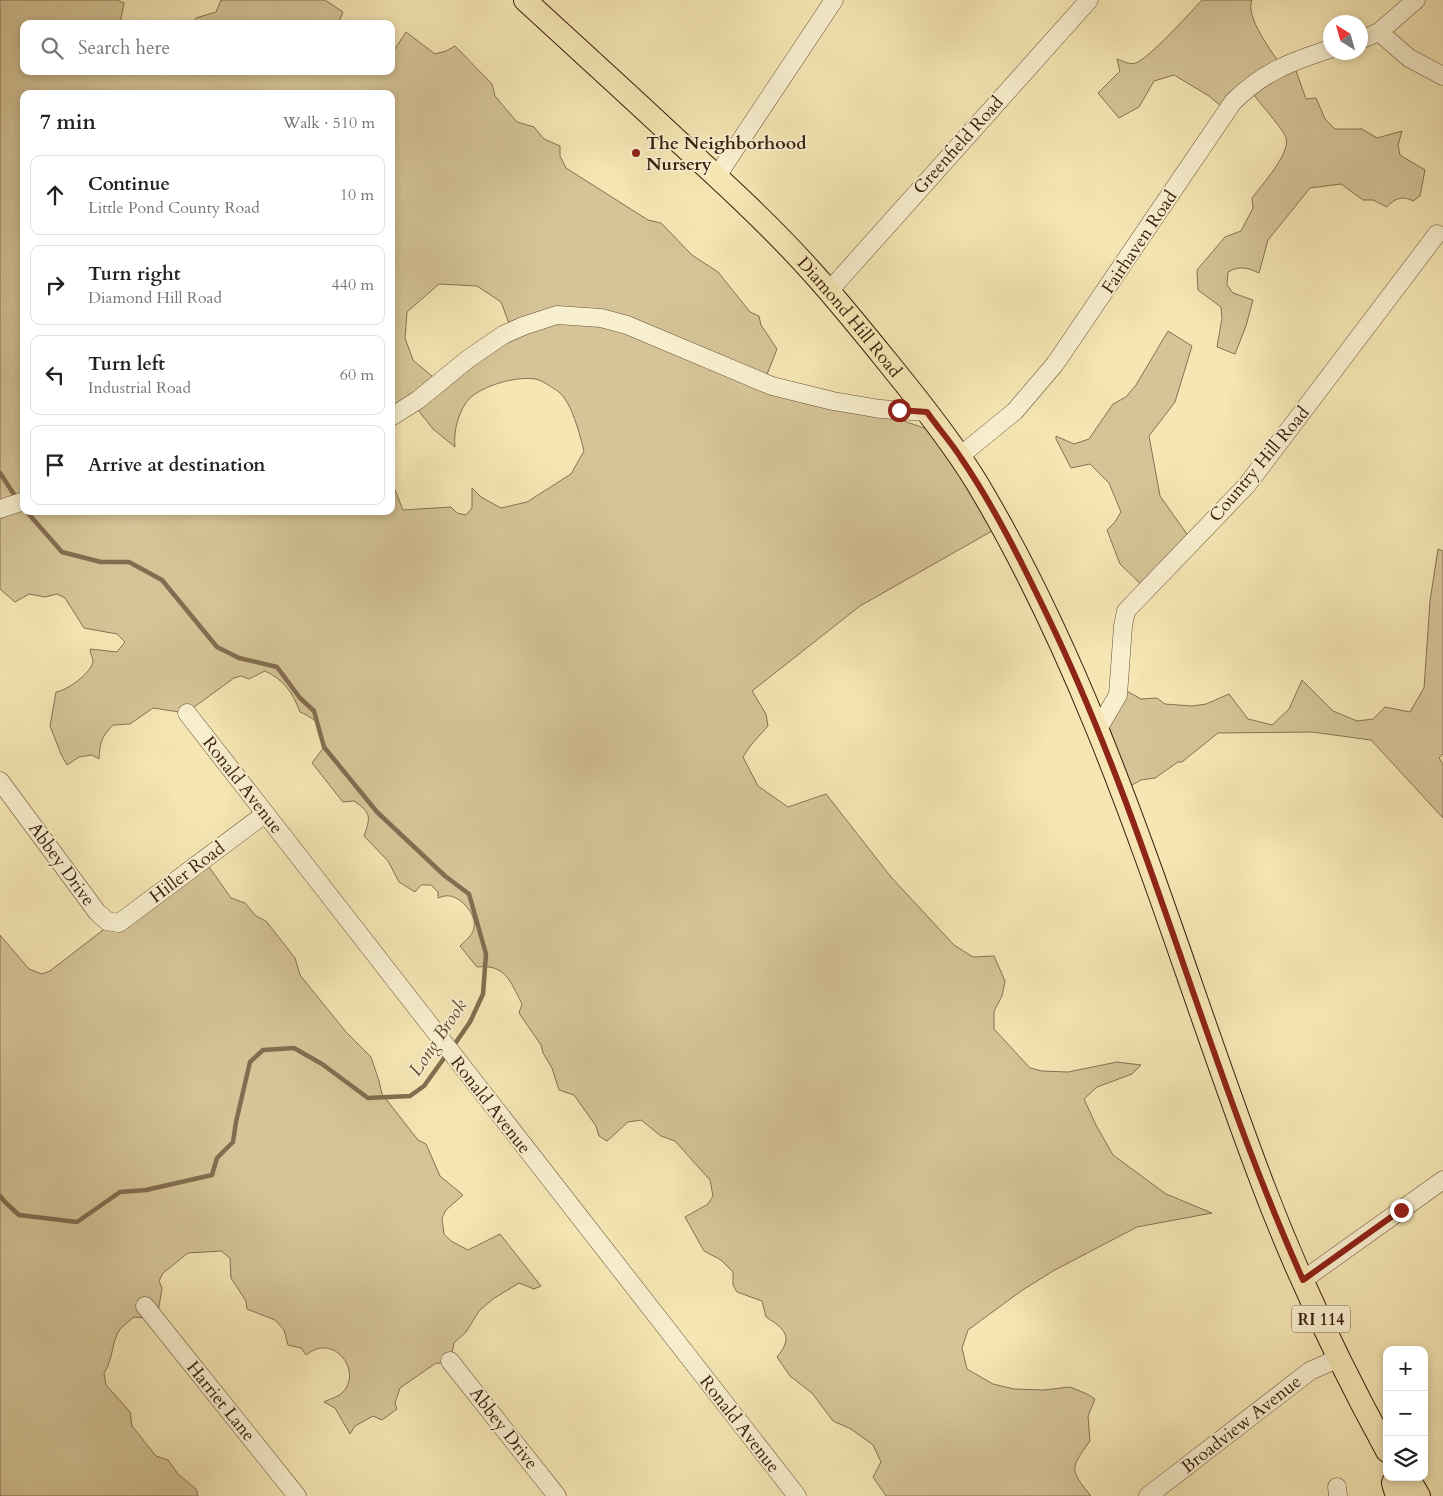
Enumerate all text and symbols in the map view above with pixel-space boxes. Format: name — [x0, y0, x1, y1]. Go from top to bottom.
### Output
north arrow — [1323, 15, 1368, 60]
search box — [20, 20, 395, 75]
icon: search — [38, 34, 66, 62]
text: Search here — [78, 35, 170, 61]
street label: Greenfield Road — [908, 90, 1010, 200]
text: 7 min — [40, 108, 96, 137]
text: Walk · 510 m — [283, 112, 375, 134]
place label: The Neighborhood Nursery — [646, 131, 807, 177]
marker: The Neighborhood Nursery — [630, 147, 642, 159]
text: Continue — [88, 171, 170, 197]
icon: ahead — [41, 181, 69, 209]
text: 10 m — [340, 184, 374, 206]
street label: Fairhaven Road — [1096, 186, 1183, 299]
text: Little Pond County Road — [88, 197, 260, 219]
street label: Diamond Hill Road — [791, 251, 907, 383]
text: Turn right — [88, 261, 180, 287]
icon: right — [41, 271, 69, 299]
text: 440 m — [332, 274, 374, 296]
text: Diamond Hill Road — [88, 287, 222, 309]
text: Turn left — [88, 351, 165, 377]
icon: left — [41, 361, 69, 389]
text: 60 m — [340, 364, 374, 386]
text: Industrial Road — [88, 377, 191, 399]
route start — [888, 399, 911, 422]
street label: Country Hill Road — [1204, 401, 1315, 527]
icon: arrive — [41, 451, 69, 479]
text: Arrive at destination — [88, 452, 265, 478]
street label: Ronald Avenue — [197, 731, 289, 839]
street label: Abbey Drive — [23, 817, 101, 911]
street label: Hiller Road — [144, 836, 230, 909]
water label: Long Brook — [402, 993, 473, 1081]
street label: Ronald Avenue — [445, 1051, 537, 1159]
route end — [1390, 1199, 1413, 1222]
road number: RI 114 — [1292, 1306, 1350, 1332]
map controls — [1383, 1346, 1428, 1481]
button: + — [1383, 1346, 1428, 1391]
street label: Harriet Lane — [180, 1356, 261, 1447]
street label: Ronald Avenue — [694, 1370, 786, 1478]
street label: Broadview Avenue — [1176, 1370, 1306, 1479]
street label: Abbey Drive — [464, 1382, 544, 1475]
button: − — [1383, 1391, 1428, 1436]
button: layers — [1383, 1436, 1428, 1481]

